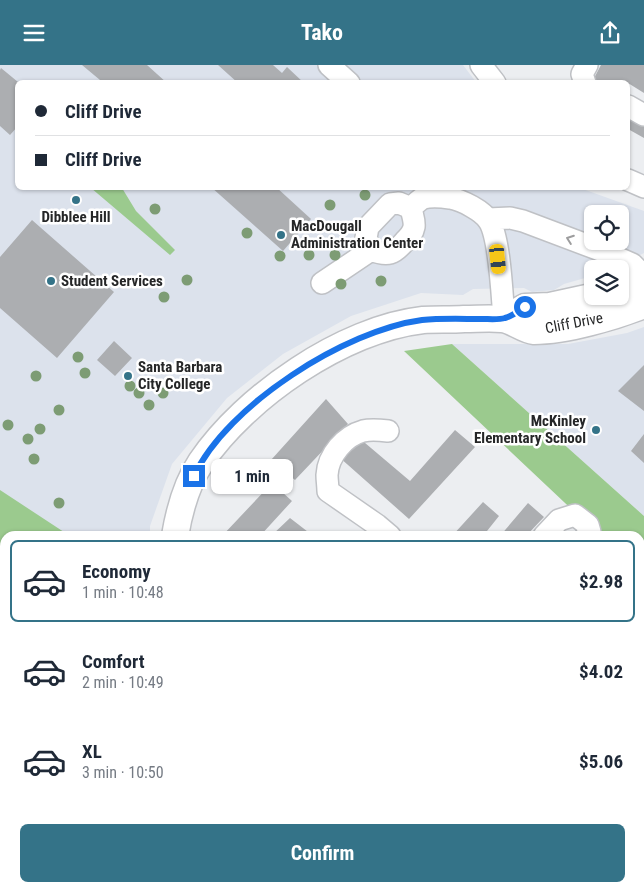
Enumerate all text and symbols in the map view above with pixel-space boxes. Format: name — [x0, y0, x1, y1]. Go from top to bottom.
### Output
icon: menu — [20, 19, 48, 47]
icon: share — [596, 19, 624, 47]
text: Tako — [301, 20, 343, 45]
text: Cliff Drive — [65, 100, 142, 123]
text: Cliff Drive — [65, 148, 142, 171]
marker: Dibblee Hill — [70, 194, 82, 206]
map controls — [584, 205, 629, 305]
button: locate — [584, 205, 629, 250]
place label: Dibblee Hill — [41, 208, 111, 226]
place label: MacDougall Administration Center — [291, 217, 423, 252]
marker: MacDougall Administration Center — [275, 229, 287, 241]
one-way arrow — [566, 235, 575, 245]
car — [488, 243, 507, 275]
button: layers — [584, 260, 629, 305]
place label: Student Services — [61, 272, 163, 290]
marker: Student Services — [45, 275, 57, 287]
route start — [514, 296, 536, 318]
street label: Cliff Drive — [544, 309, 604, 337]
place label: Santa Barbara City College — [138, 358, 222, 393]
marker: Santa Barbara City College — [122, 370, 134, 382]
place label: McKinley Elementary School — [474, 412, 586, 447]
marker: McKinley Elementary School — [590, 424, 602, 436]
callout: 1 min — [212, 459, 294, 493]
route end — [183, 465, 205, 487]
text: 1 min — [234, 467, 270, 486]
icon: car — [22, 559, 67, 604]
text: Economy — [82, 560, 151, 583]
text: $2.98 — [579, 570, 623, 593]
text: 1 min · 10:48 — [82, 583, 164, 602]
icon: car — [22, 649, 67, 694]
text: Comfort — [82, 650, 145, 673]
text: $4.02 — [579, 660, 623, 683]
text: 2 min · 10:49 — [82, 673, 164, 692]
icon: car — [22, 739, 67, 784]
text: XL — [82, 740, 102, 763]
text: $5.06 — [579, 750, 623, 773]
text: 3 min · 10:50 — [82, 763, 164, 782]
button: Confirm — [20, 824, 625, 882]

